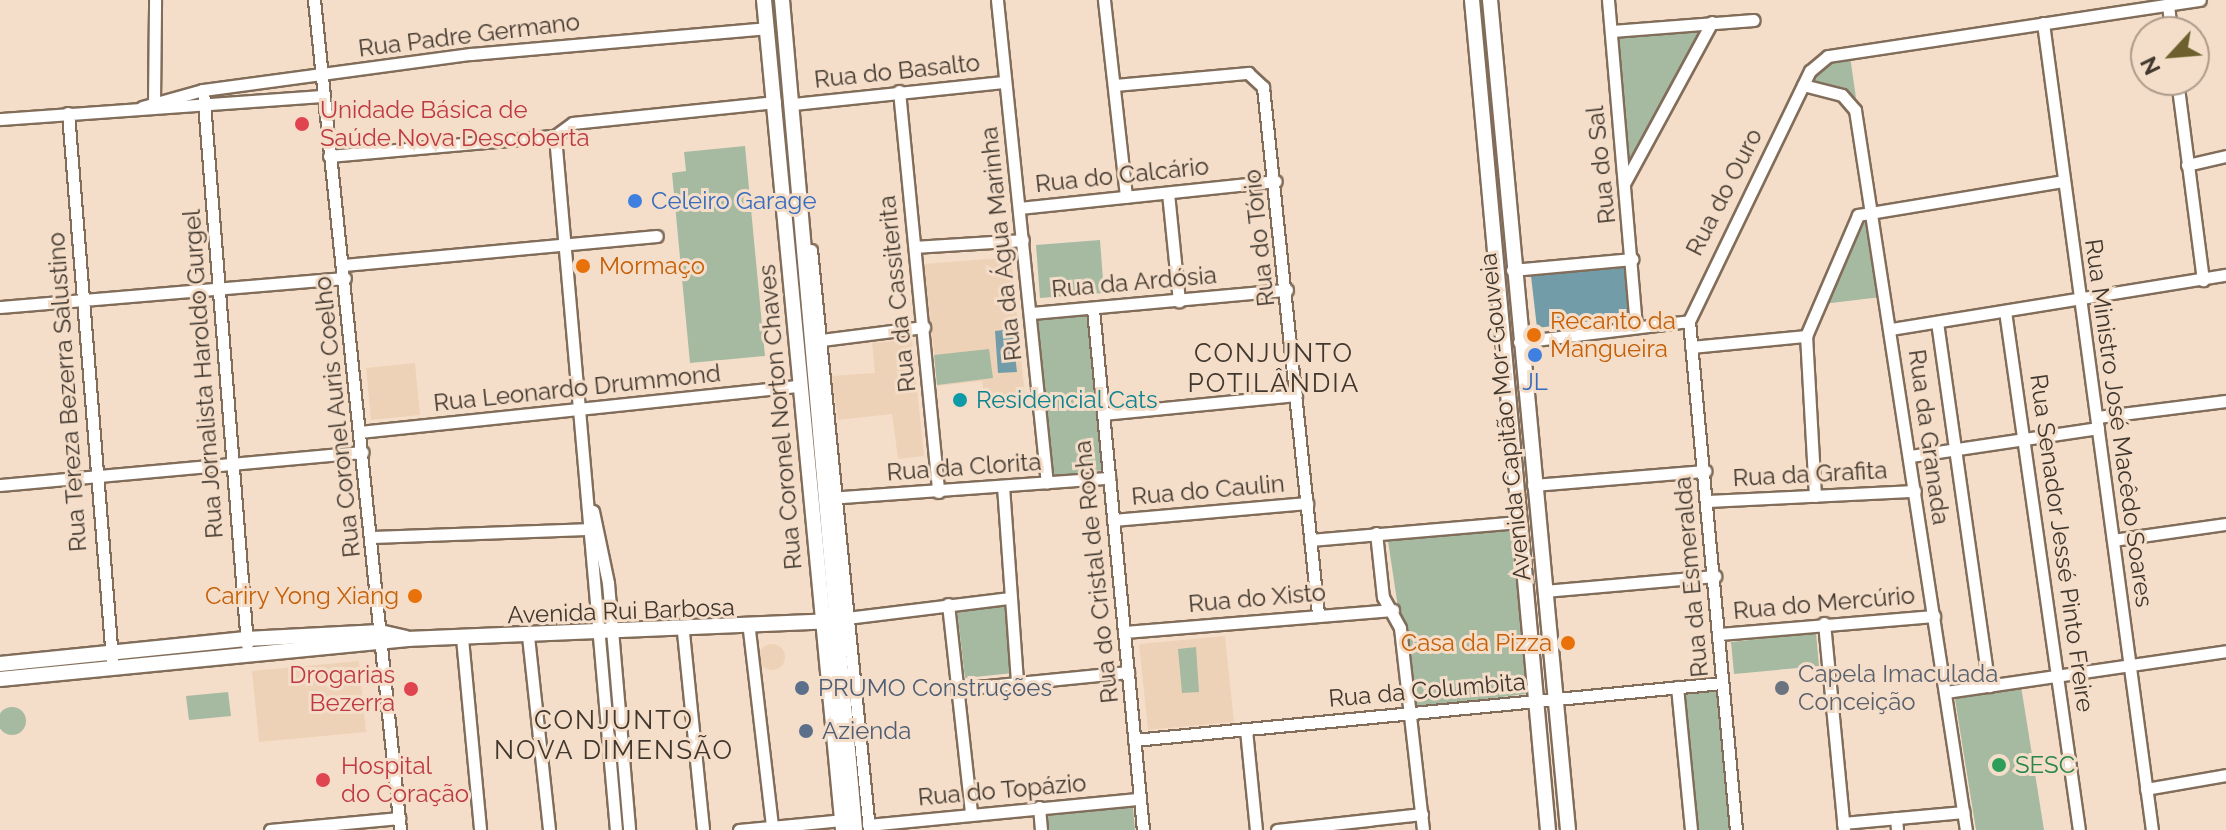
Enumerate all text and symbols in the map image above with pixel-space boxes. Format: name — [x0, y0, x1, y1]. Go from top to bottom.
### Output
street label: Rua Padre Germano — [357, 7, 581, 63]
north arrow — [2130, 16, 2210, 96]
street label: Rua do Basalto — [813, 48, 981, 94]
text: N — [2135, 52, 2166, 79]
place label: Unidade Básica de Saúde Nova Descoberta — [320, 96, 590, 152]
street label: Rua do Sal — [1580, 105, 1622, 225]
marker: Unidade Básica de Saúde Nova Descoberta — [291, 113, 313, 135]
street label: Rua do Ouro — [1680, 124, 1768, 260]
street label: Rua da Água Marinha — [974, 125, 1028, 363]
street label: Rua do Calcário — [1034, 152, 1210, 198]
street label: Rua do Tório — [1237, 168, 1281, 308]
place label: Celeiro Garage — [651, 187, 816, 215]
marker: Celeiro Garage — [626, 192, 644, 210]
street label: Rua da Cassiterita — [872, 194, 922, 394]
street label: Rua Jornalista Haroldo Gurgel — [177, 208, 229, 540]
street label: Rua Tereza Bezerra Salustino — [41, 231, 93, 553]
street label: Rua Ministro José Macêdo Soares — [2079, 237, 2159, 609]
place label: Mormaço — [599, 252, 705, 280]
street label: Avenida Capitão Mor-Gouveia — [1473, 252, 1537, 582]
marker: Mormaço — [574, 257, 592, 275]
street label: Rua da Ardósia — [1050, 260, 1218, 304]
street label: Rua Coronel Norton Chaves — [752, 263, 808, 571]
street label: Rua Coronel Auris Coelho — [308, 274, 366, 560]
place label: Recanto da Mangueira — [1550, 307, 1676, 363]
marker: Recanto da Mangueira — [1525, 326, 1543, 344]
district label: CONJUNTO POTILÂNDIA — [1188, 338, 1360, 400]
marker: JL — [1526, 346, 1544, 364]
street label: Rua da Granada — [1902, 347, 1956, 527]
street label: Rua Leonardo Drummond — [432, 359, 722, 417]
place label: JL — [1522, 368, 1548, 396]
street label: Rua Senador Jessé Pinto Freire — [2024, 372, 2100, 714]
place label: Residencial Cats — [976, 386, 1158, 414]
marker: Residencial Cats — [951, 391, 969, 409]
street label: Rua do Cristal de Rocha — [1068, 439, 1124, 705]
street label: Rua da Clorita — [886, 447, 1042, 487]
street label: Rua da Grafita — [1732, 456, 1888, 492]
street label: Rua do Caulin — [1130, 469, 1286, 511]
street label: Rua da Esmeralda — [1668, 475, 1714, 679]
street label: Rua do Xisto — [1187, 578, 1327, 618]
street label: Rua do Mercúrio — [1732, 581, 1916, 625]
place label: Cariry Yong Xiang — [203, 582, 399, 610]
marker: Cariry Yong Xiang — [406, 587, 424, 605]
street label: Avenida Rui Barbosa — [507, 593, 735, 629]
place label: Casa da Pizza — [1401, 629, 1552, 657]
marker: Casa da Pizza — [1559, 634, 1577, 652]
place label: Capela Imaculada Conceição — [1798, 660, 1998, 716]
place label: Drogarias Bezerra — [289, 661, 395, 717]
street label: Rua da Columbita — [1327, 667, 1527, 713]
place label: PRUMO Construções — [818, 674, 1052, 702]
marker: PRUMO Construções — [793, 679, 811, 697]
marker: Capela Imaculada Conceição — [1773, 679, 1791, 697]
marker: Drogarias Bezerra — [402, 680, 420, 698]
district label: CONJUNTO NOVA DIMENSÃO — [494, 705, 734, 766]
place label: Azienda — [822, 717, 911, 745]
marker: Azienda — [797, 722, 815, 740]
place label: SESC — [2015, 751, 2075, 779]
place label: Hospital do Coração — [341, 752, 469, 808]
marker: SESC — [1990, 756, 2008, 774]
street label: Rua do Topázio — [916, 768, 1088, 812]
marker: Hospital do Coração — [312, 769, 334, 791]

